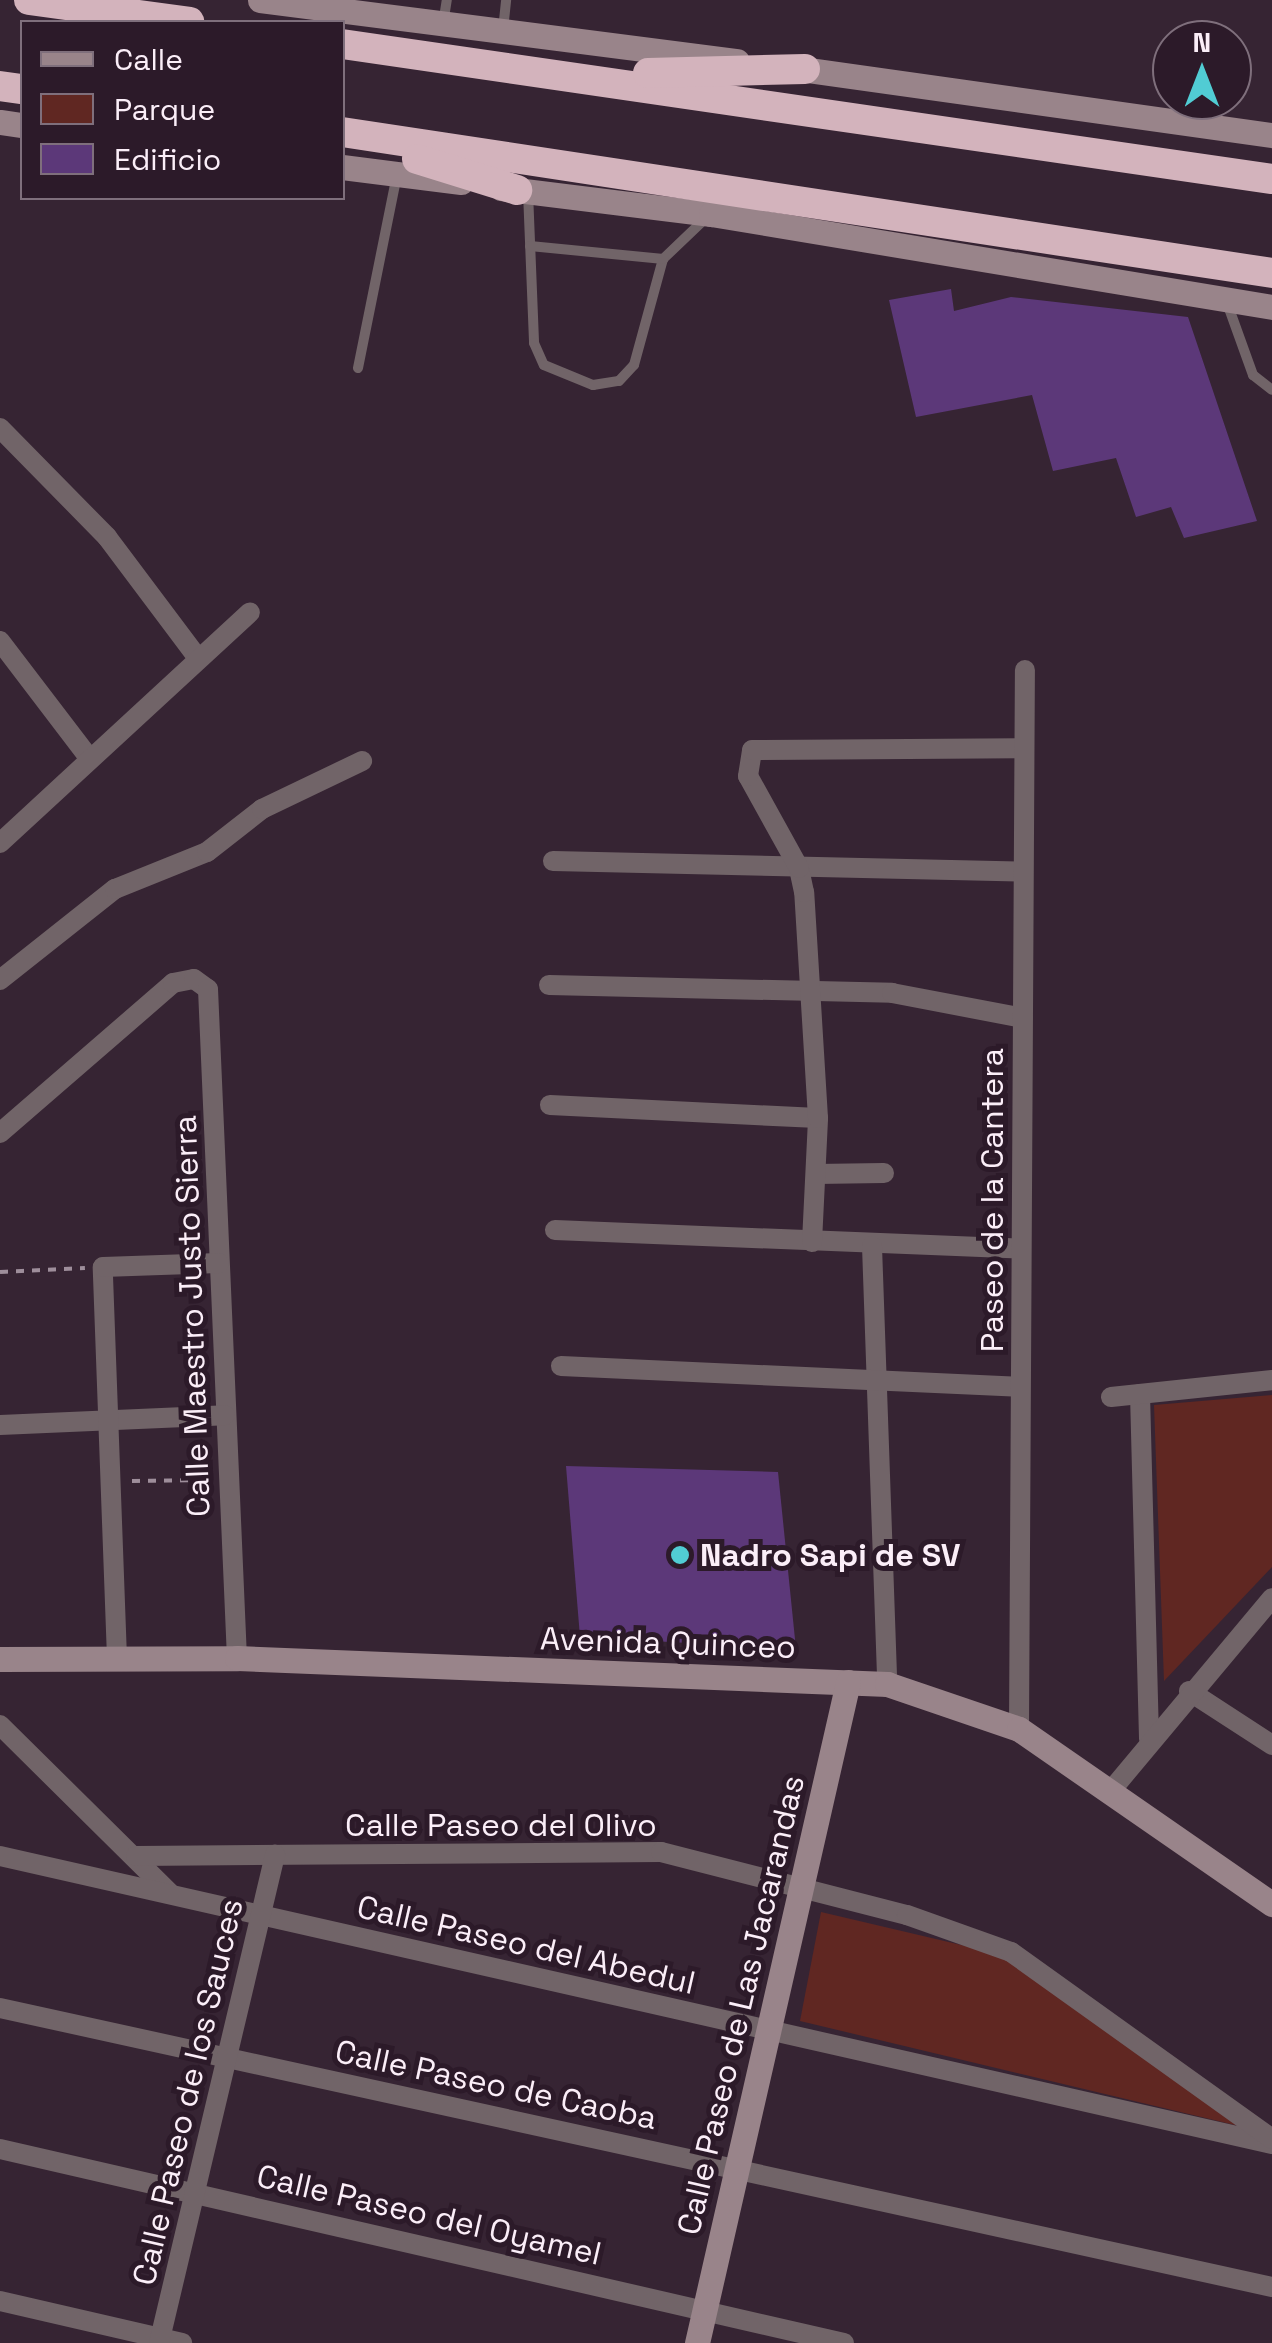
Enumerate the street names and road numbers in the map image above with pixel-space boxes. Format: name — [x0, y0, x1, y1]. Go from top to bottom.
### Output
street label: Paseo de la Cantera — [973, 1048, 1011, 1352]
street label: Calle Maestro Justo Sierra — [166, 1115, 218, 1517]
street label: Avenida Quinceo — [539, 1619, 797, 1667]
street label: Calle Paseo de Las Jacarandas — [669, 1772, 813, 2238]
street label: Calle Paseo del Olivo — [345, 1806, 657, 1844]
street label: Calle Paseo del Abedul — [353, 1887, 699, 2003]
street label: Calle Paseo de los Sauces — [125, 1895, 251, 2289]
street label: Calle Paseo de Caoba — [332, 2032, 660, 2138]
street label: Calle Paseo del Oyamel — [253, 2157, 605, 2273]

